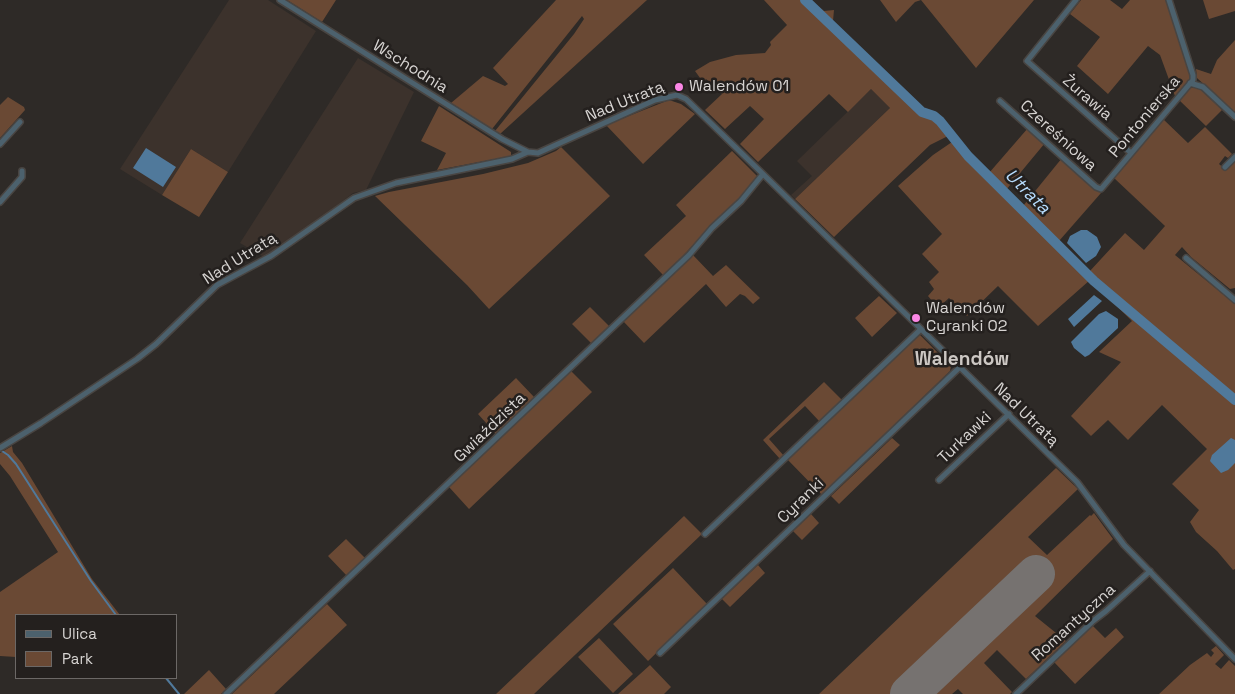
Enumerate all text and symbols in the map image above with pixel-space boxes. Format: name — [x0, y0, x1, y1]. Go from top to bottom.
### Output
street label: Wschodnia — [369, 36, 451, 98]
street label: Żurawia — [1058, 71, 1116, 125]
street label: Pontonierska — [1105, 72, 1185, 162]
place label: Walendów 01 — [689, 77, 789, 97]
street label: Nad Utratą — [583, 78, 667, 126]
marker: Walendów 01 — [673, 81, 685, 93]
street label: Czereśniowa — [1016, 96, 1100, 176]
water label: Utrata — [1000, 165, 1054, 219]
street label: Nad Utratą — [200, 229, 280, 289]
place label: Walendów Cyranki 02 — [926, 299, 1007, 337]
marker: Walendów Cyranki 02 — [910, 312, 922, 324]
district label: Walendów — [915, 349, 1009, 371]
street label: Nad Utratą — [989, 379, 1063, 451]
street label: Gwiaździsta — [450, 389, 530, 467]
street label: Turkawki — [934, 408, 996, 468]
street label: Cyranki — [774, 474, 828, 528]
street label: Romantyczna — [1028, 580, 1120, 666]
legend — [15, 614, 178, 679]
text: Ulica — [62, 624, 97, 643]
text: Park — [62, 649, 93, 668]

